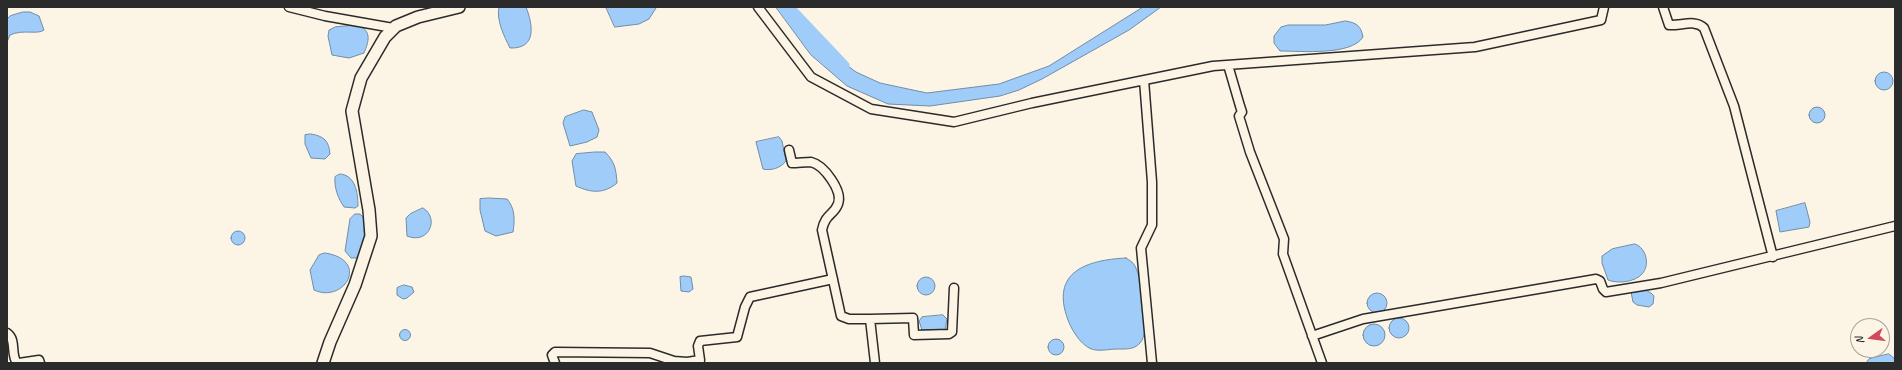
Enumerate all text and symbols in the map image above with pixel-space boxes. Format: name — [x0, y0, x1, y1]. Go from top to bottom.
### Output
north arrow — [1850, 318, 1890, 358]
text: N — [1852, 336, 1867, 346]

